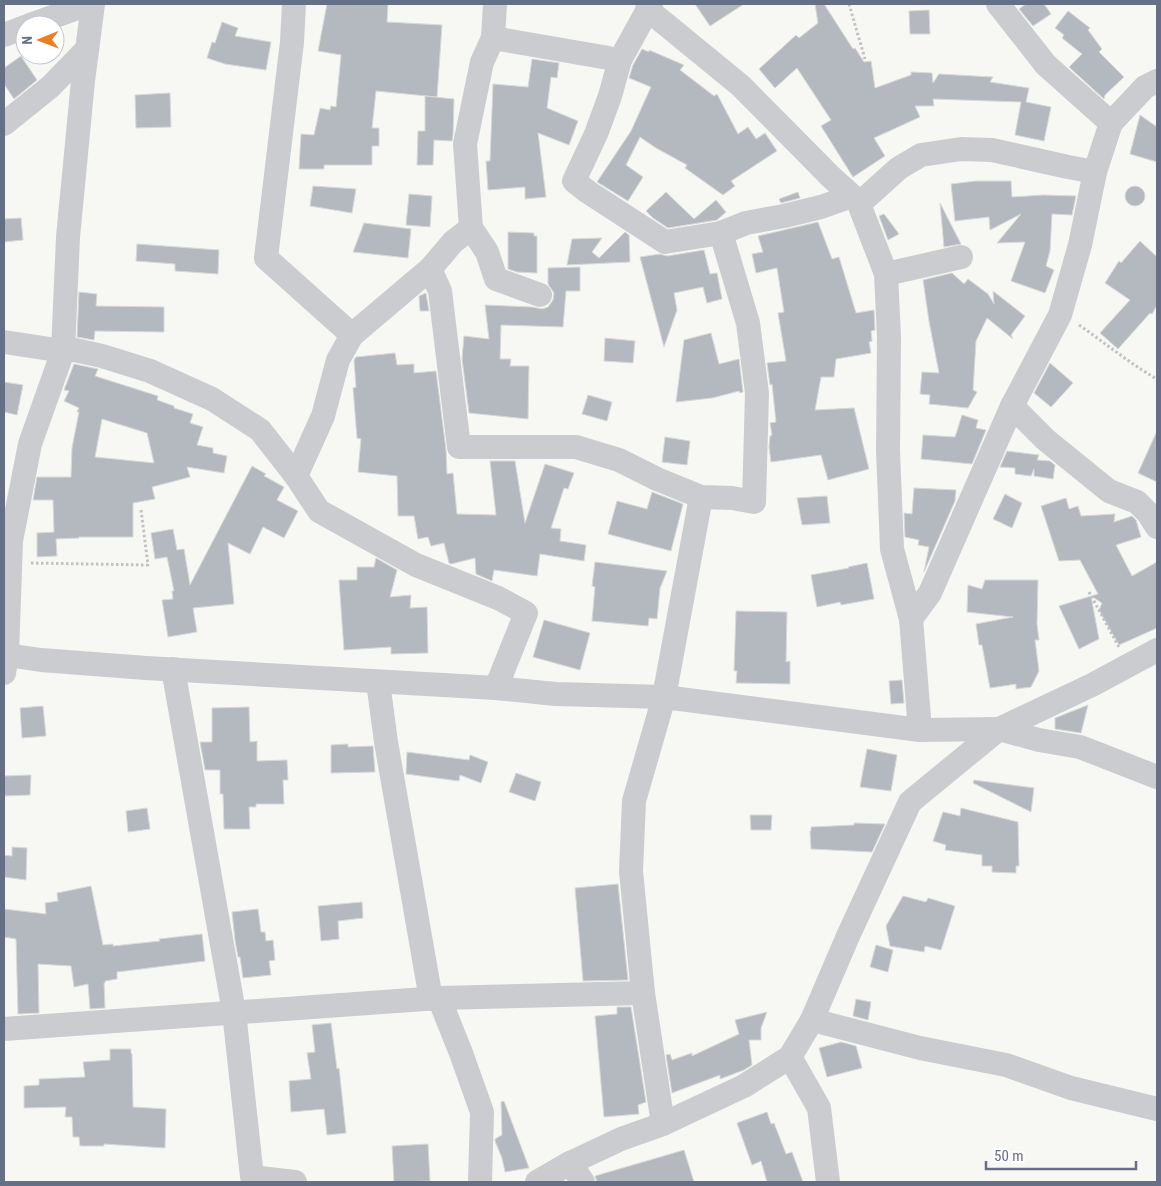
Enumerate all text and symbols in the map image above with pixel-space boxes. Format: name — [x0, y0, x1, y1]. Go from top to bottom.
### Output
north arrow — [15, 15, 65, 65]
text: N — [19, 36, 35, 45]
scale bar — [986, 1138, 1136, 1170]
text: 50 m — [994, 1147, 1024, 1165]

